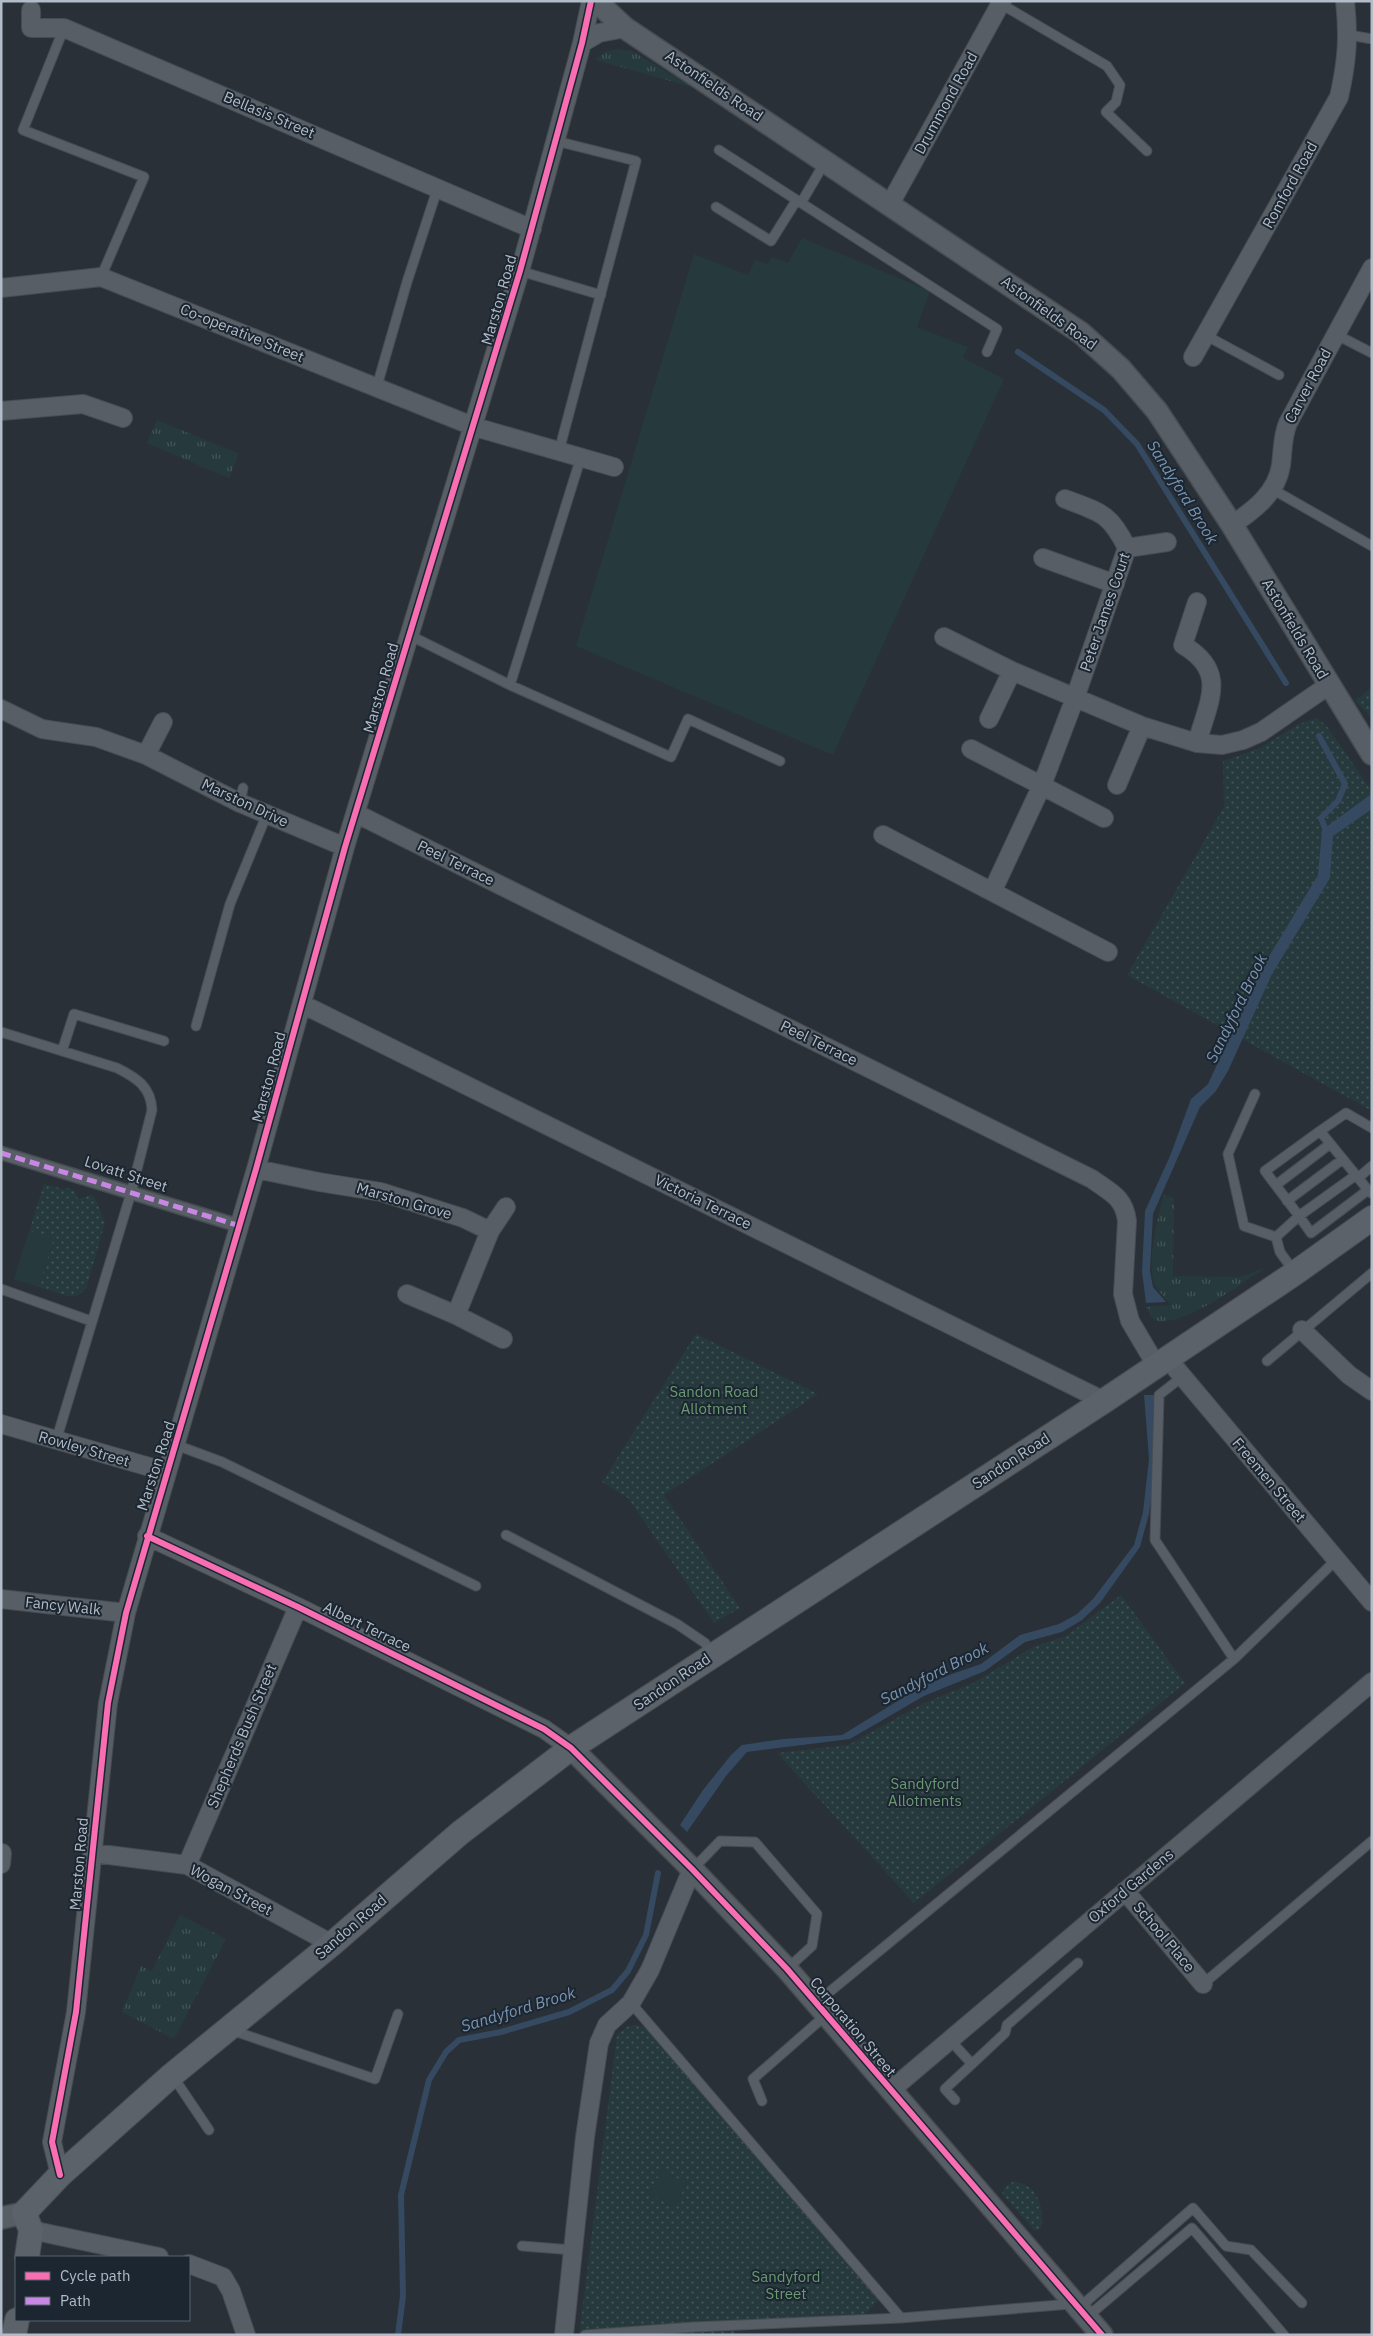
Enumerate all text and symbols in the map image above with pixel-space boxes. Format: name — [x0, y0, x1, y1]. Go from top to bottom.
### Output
street label: Astonfields Road — [662, 46, 767, 125]
street label: Drummond Road — [910, 48, 981, 157]
street label: Bellasis Street — [221, 87, 318, 142]
street label: Romford Road — [1258, 138, 1321, 231]
street label: Marston Road — [477, 253, 520, 347]
street label: Astonfields Road — [998, 271, 1101, 354]
street label: Co-operative Street — [177, 299, 307, 366]
street label: Carver Road — [1280, 345, 1335, 426]
water label: Sandyford Brook — [1143, 436, 1223, 548]
street label: Peter James Court — [1075, 550, 1134, 674]
street label: Astonfields Road — [1258, 575, 1333, 682]
street label: Marston Road — [359, 641, 402, 735]
street label: Marston Drive — [199, 774, 292, 831]
street label: Peel Terrace — [415, 836, 498, 889]
water label: Sandyford Brook — [1201, 950, 1271, 1066]
street label: Peel Terrace — [778, 1016, 861, 1069]
street label: Marston Road — [247, 1029, 290, 1124]
street label: Lovatt Street — [82, 1151, 170, 1196]
street label: Victoria Terrace — [652, 1170, 755, 1233]
street label: Marston Grove — [354, 1178, 454, 1223]
park label: Sandon Road Allotment — [670, 1382, 758, 1418]
street label: Marston Road — [132, 1419, 179, 1513]
street label: Rowley Street — [37, 1426, 132, 1471]
street label: Sandon Road — [968, 1428, 1053, 1493]
street label: Freemen Street — [1229, 1434, 1310, 1526]
street label: Fancy Walk — [24, 1592, 102, 1619]
street label: Albert Terrace — [320, 1597, 414, 1656]
water label: Sandyford Brook — [877, 1637, 992, 1709]
street label: Sandon Road — [630, 1649, 714, 1714]
street label: Shepherds Bush Street — [203, 1661, 281, 1811]
park label: Sandyford Allotments — [888, 1774, 962, 1810]
street label: Marston Road — [65, 1817, 92, 1911]
street label: Oxford Gardens — [1084, 1844, 1177, 1927]
street label: Wogan Street — [187, 1860, 276, 1919]
street label: Sandon Road — [311, 1890, 390, 1963]
street label: School Place — [1129, 1898, 1199, 1976]
street label: Corporation Street — [806, 1973, 901, 2080]
water label: Sandyford Brook — [458, 1982, 578, 2036]
legend — [15, 2256, 190, 2321]
text: Cycle path — [60, 2266, 131, 2285]
park label: Sandyford Street — [752, 2267, 820, 2303]
text: Path — [60, 2291, 91, 2310]

